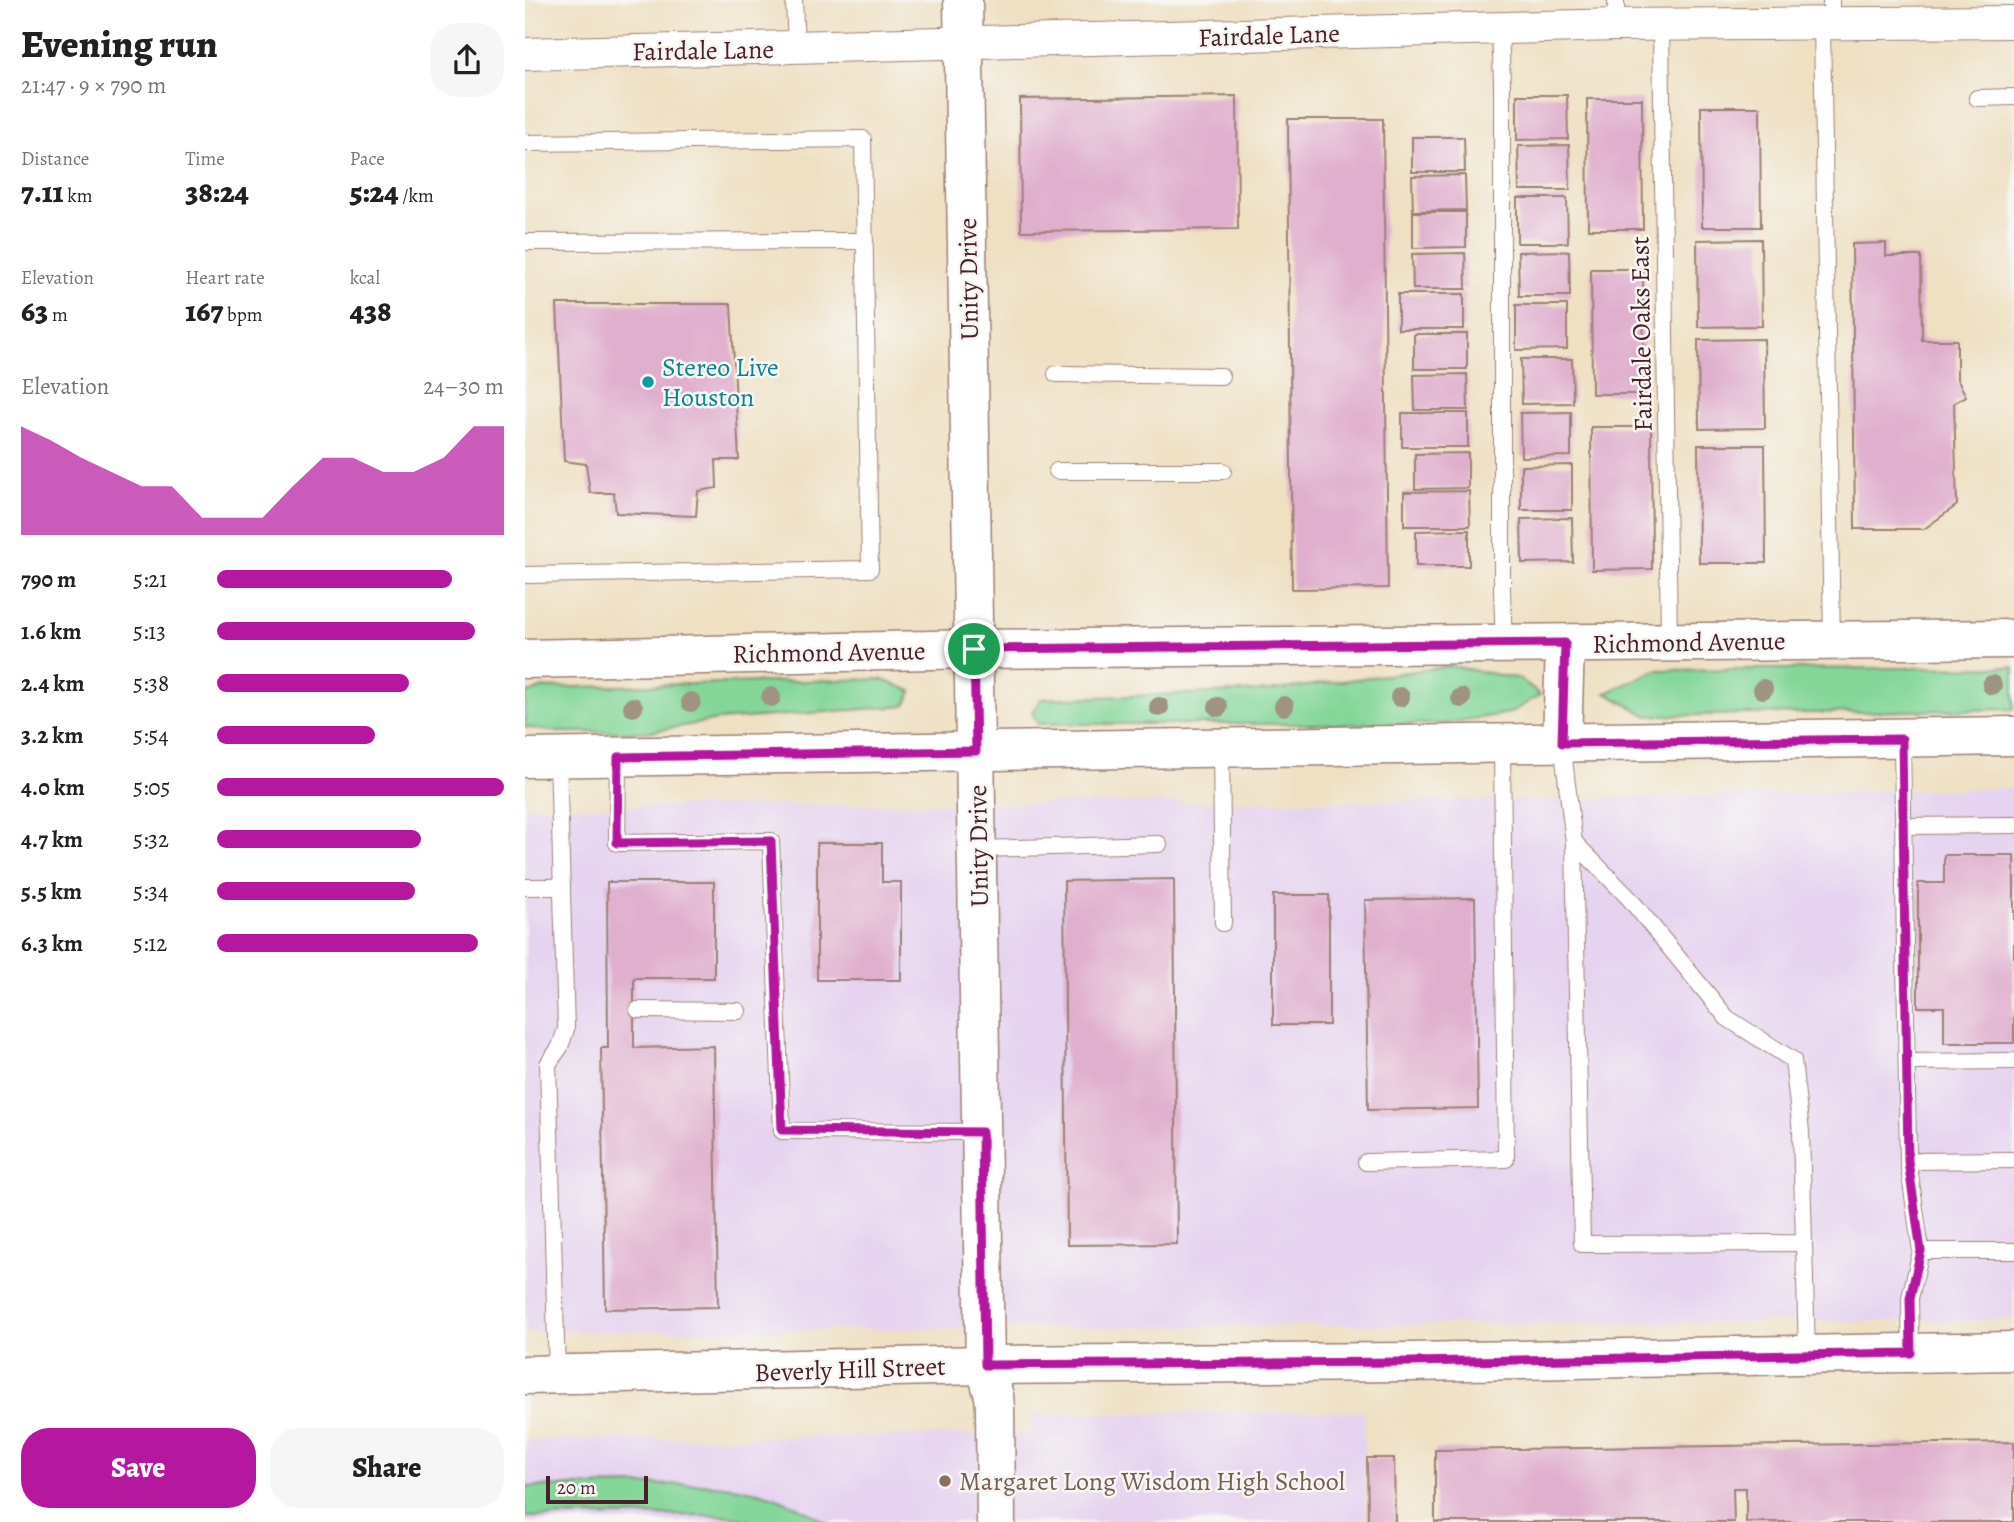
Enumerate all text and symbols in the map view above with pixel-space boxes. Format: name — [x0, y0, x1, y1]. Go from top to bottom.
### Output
street label: Fairdale Lane — [1198, 16, 1340, 55]
text: Evening run — [21, 18, 218, 70]
button: share — [430, 23, 504, 97]
street label: Fairdale Lane — [632, 32, 774, 69]
text: 21:47 · 9 × 790 m — [21, 70, 166, 101]
text: Distance — [21, 146, 89, 172]
text: Time — [185, 146, 225, 172]
text: Pace — [350, 146, 385, 172]
text: 7.11 — [21, 172, 64, 212]
text: 38:24 — [185, 172, 249, 212]
text: 5:24 — [350, 172, 399, 212]
text: km — [64, 183, 93, 209]
text: /km — [399, 183, 434, 209]
street label: Unity Drive — [950, 217, 987, 341]
street label: Fairdale Oaks East — [1622, 236, 1661, 432]
text: Elevation — [21, 265, 94, 291]
text: Heart rate — [185, 265, 265, 291]
text: kcal — [350, 265, 380, 291]
text: 63 — [21, 291, 48, 331]
text: 167 — [185, 291, 223, 331]
text: 438 — [350, 291, 391, 331]
text: m — [48, 302, 68, 328]
text: bpm — [223, 302, 263, 328]
place label: Stereo Live Houston — [662, 350, 779, 415]
text: Elevation — [21, 371, 109, 402]
text: 24–30 m — [423, 371, 504, 402]
marker: Stereo Live Houston — [640, 374, 656, 390]
text: 790 m — [21, 564, 76, 595]
text: 5:21 — [133, 564, 167, 595]
text: 1.6 km — [21, 616, 81, 647]
text: 5:13 — [133, 616, 166, 647]
pin — [944, 619, 1004, 679]
street label: Richmond Avenue — [1592, 623, 1786, 662]
icon: arrive — [955, 630, 993, 668]
street label: Richmond Avenue — [732, 633, 926, 672]
text: 2.4 km — [21, 668, 84, 699]
text: 5:38 — [133, 668, 169, 699]
text: 3.2 km — [21, 720, 84, 751]
text: 5:54 — [133, 720, 169, 751]
text: 4.0 km — [21, 772, 85, 803]
text: 5:05 — [133, 772, 171, 803]
street label: Unity Drive — [960, 784, 997, 908]
text: 4.7 km — [21, 824, 83, 855]
text: 5:32 — [133, 824, 169, 855]
text: 5.5 km — [21, 876, 82, 907]
text: 5:34 — [133, 876, 168, 907]
text: 6.3 km — [21, 928, 83, 959]
text: 5:12 — [133, 928, 167, 959]
street label: Beverly Hill Street — [754, 1349, 947, 1390]
button: Save — [21, 1428, 256, 1508]
button: Share — [270, 1428, 504, 1508]
place label: Margaret Long Wisdom High School — [959, 1464, 1345, 1499]
scale bar — [546, 1473, 647, 1505]
marker: Margaret Long Wisdom High School — [937, 1473, 953, 1489]
text: 20 m — [557, 1475, 596, 1501]

